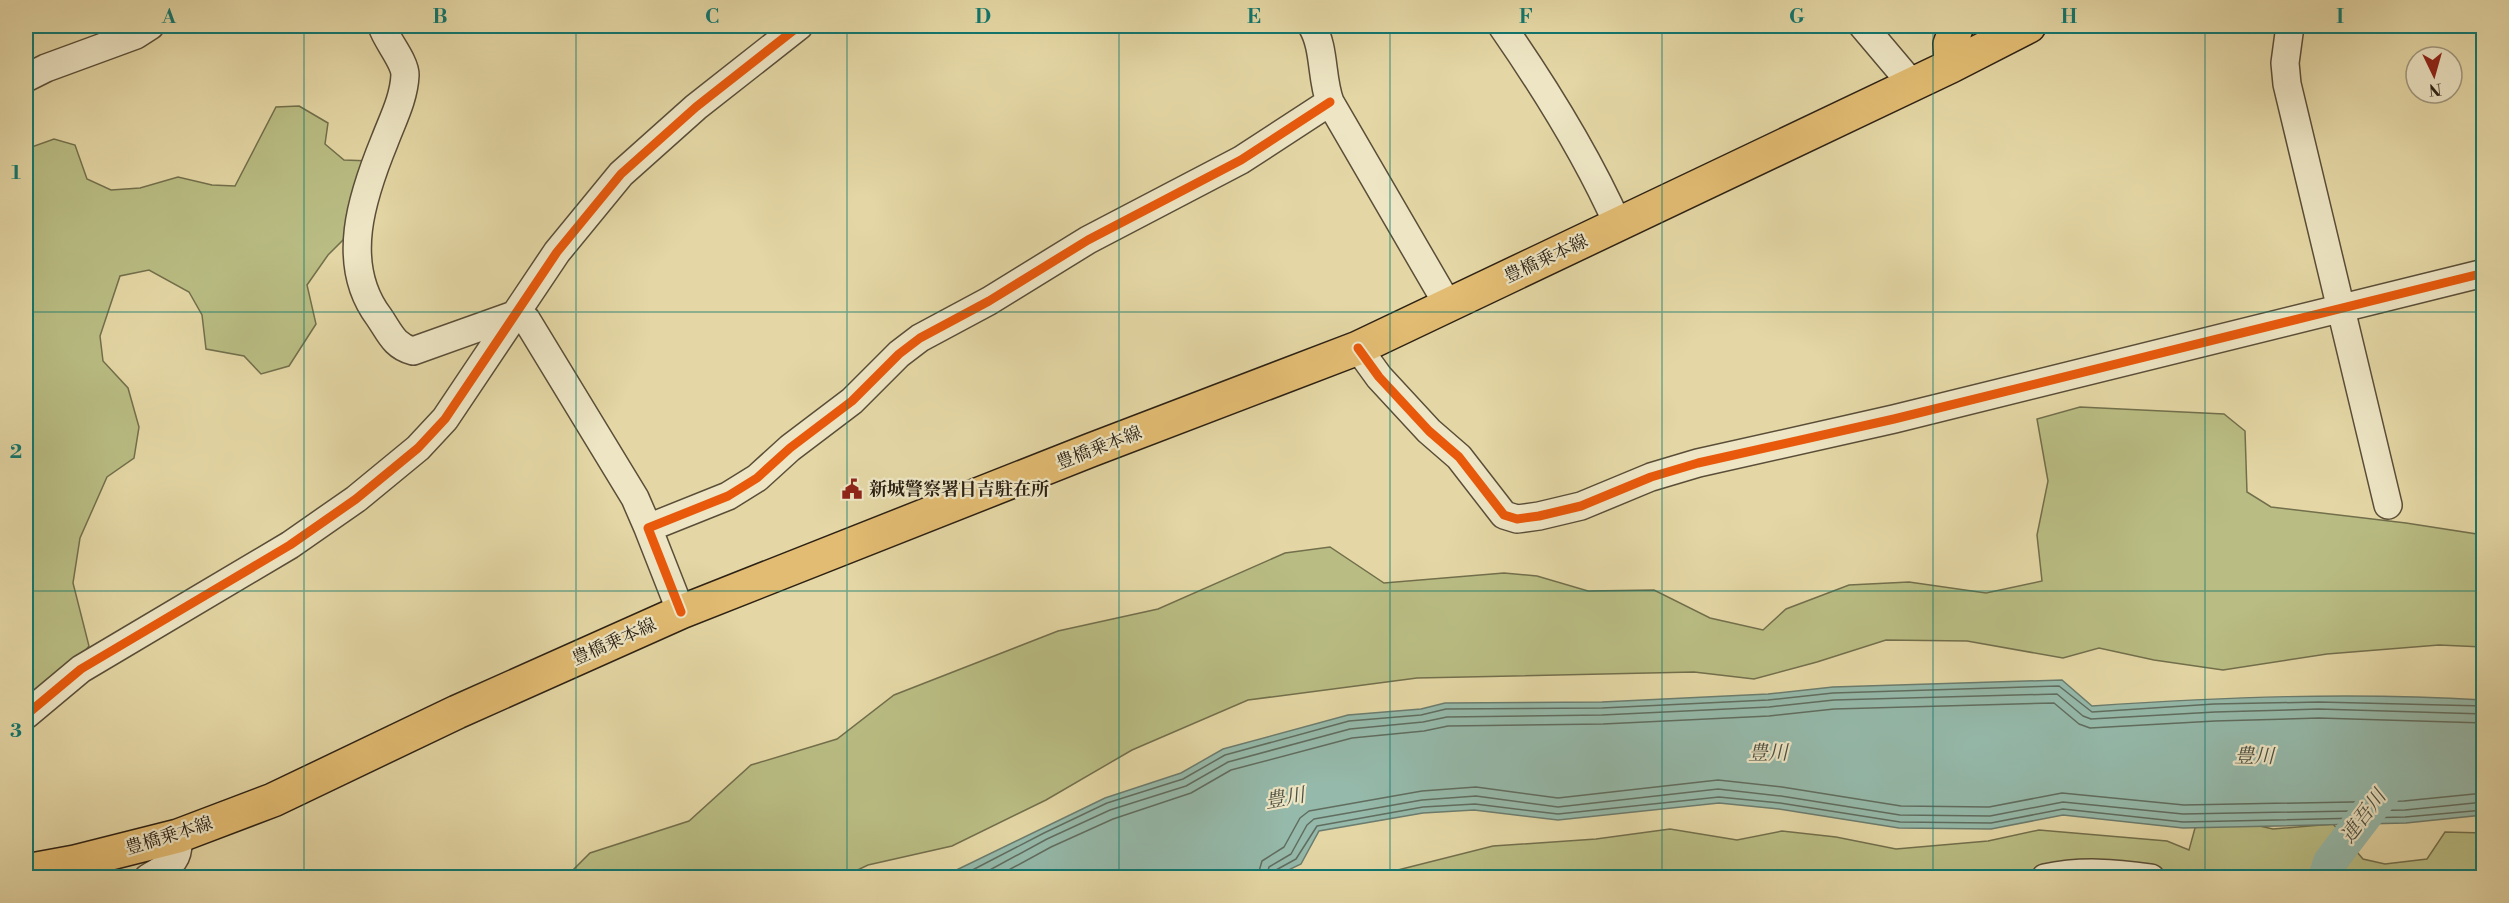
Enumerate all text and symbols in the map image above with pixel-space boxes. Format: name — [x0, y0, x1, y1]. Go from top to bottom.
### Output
text: A — [161, 5, 177, 30]
text: B — [432, 5, 448, 30]
text: C — [705, 5, 719, 30]
text: D — [975, 5, 991, 30]
text: E — [1247, 5, 1261, 30]
text: F — [1519, 5, 1533, 30]
text: G — [1789, 5, 1805, 30]
text: H — [2061, 5, 2078, 30]
text: I — [2336, 5, 2344, 30]
north arrow — [2404, 45, 2464, 105]
text: N — [2428, 78, 2442, 99]
text: 1 — [11, 161, 21, 186]
street label: 豊橋乗本線 — [1500, 230, 1592, 288]
street label: 豊橋乗本線 — [1053, 421, 1145, 475]
text: 2 — [10, 440, 22, 465]
public building icon: 新城警察署日吉駐在所 — [840, 477, 864, 501]
place label: 新城警察署日吉駐在所 — [869, 478, 1049, 501]
street label: 豊橋乗本線 — [568, 613, 660, 671]
text: 3 — [10, 719, 22, 744]
water label: 豊川 — [1748, 741, 1790, 767]
water label: 豊川 — [2234, 744, 2276, 770]
water label: 豊川 — [1263, 783, 1309, 815]
water label: 連吾川 — [2336, 784, 2393, 848]
street label: 豊橋乗本線 — [123, 812, 215, 860]

